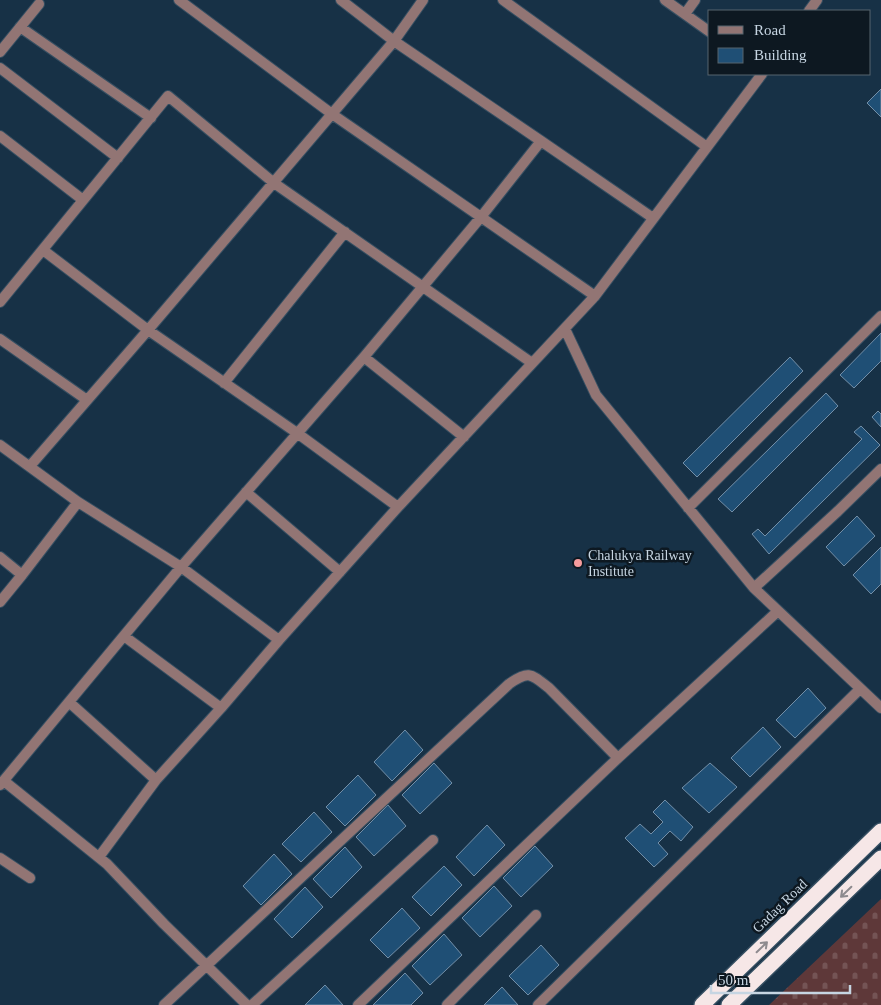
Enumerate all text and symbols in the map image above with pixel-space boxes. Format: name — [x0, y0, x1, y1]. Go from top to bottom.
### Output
legend — [708, 10, 871, 75]
text: Road — [754, 22, 786, 38]
text: Building — [754, 47, 807, 63]
place label: Chalukya Railway Institute — [588, 548, 692, 579]
marker: Chalukya Railway Institute — [572, 557, 584, 569]
street label: Gadag Road — [750, 876, 810, 936]
one-way arrow — [840, 886, 852, 898]
one-way arrow — [755, 941, 768, 953]
scale bar — [711, 962, 850, 994]
text: 50 m — [718, 972, 749, 988]

